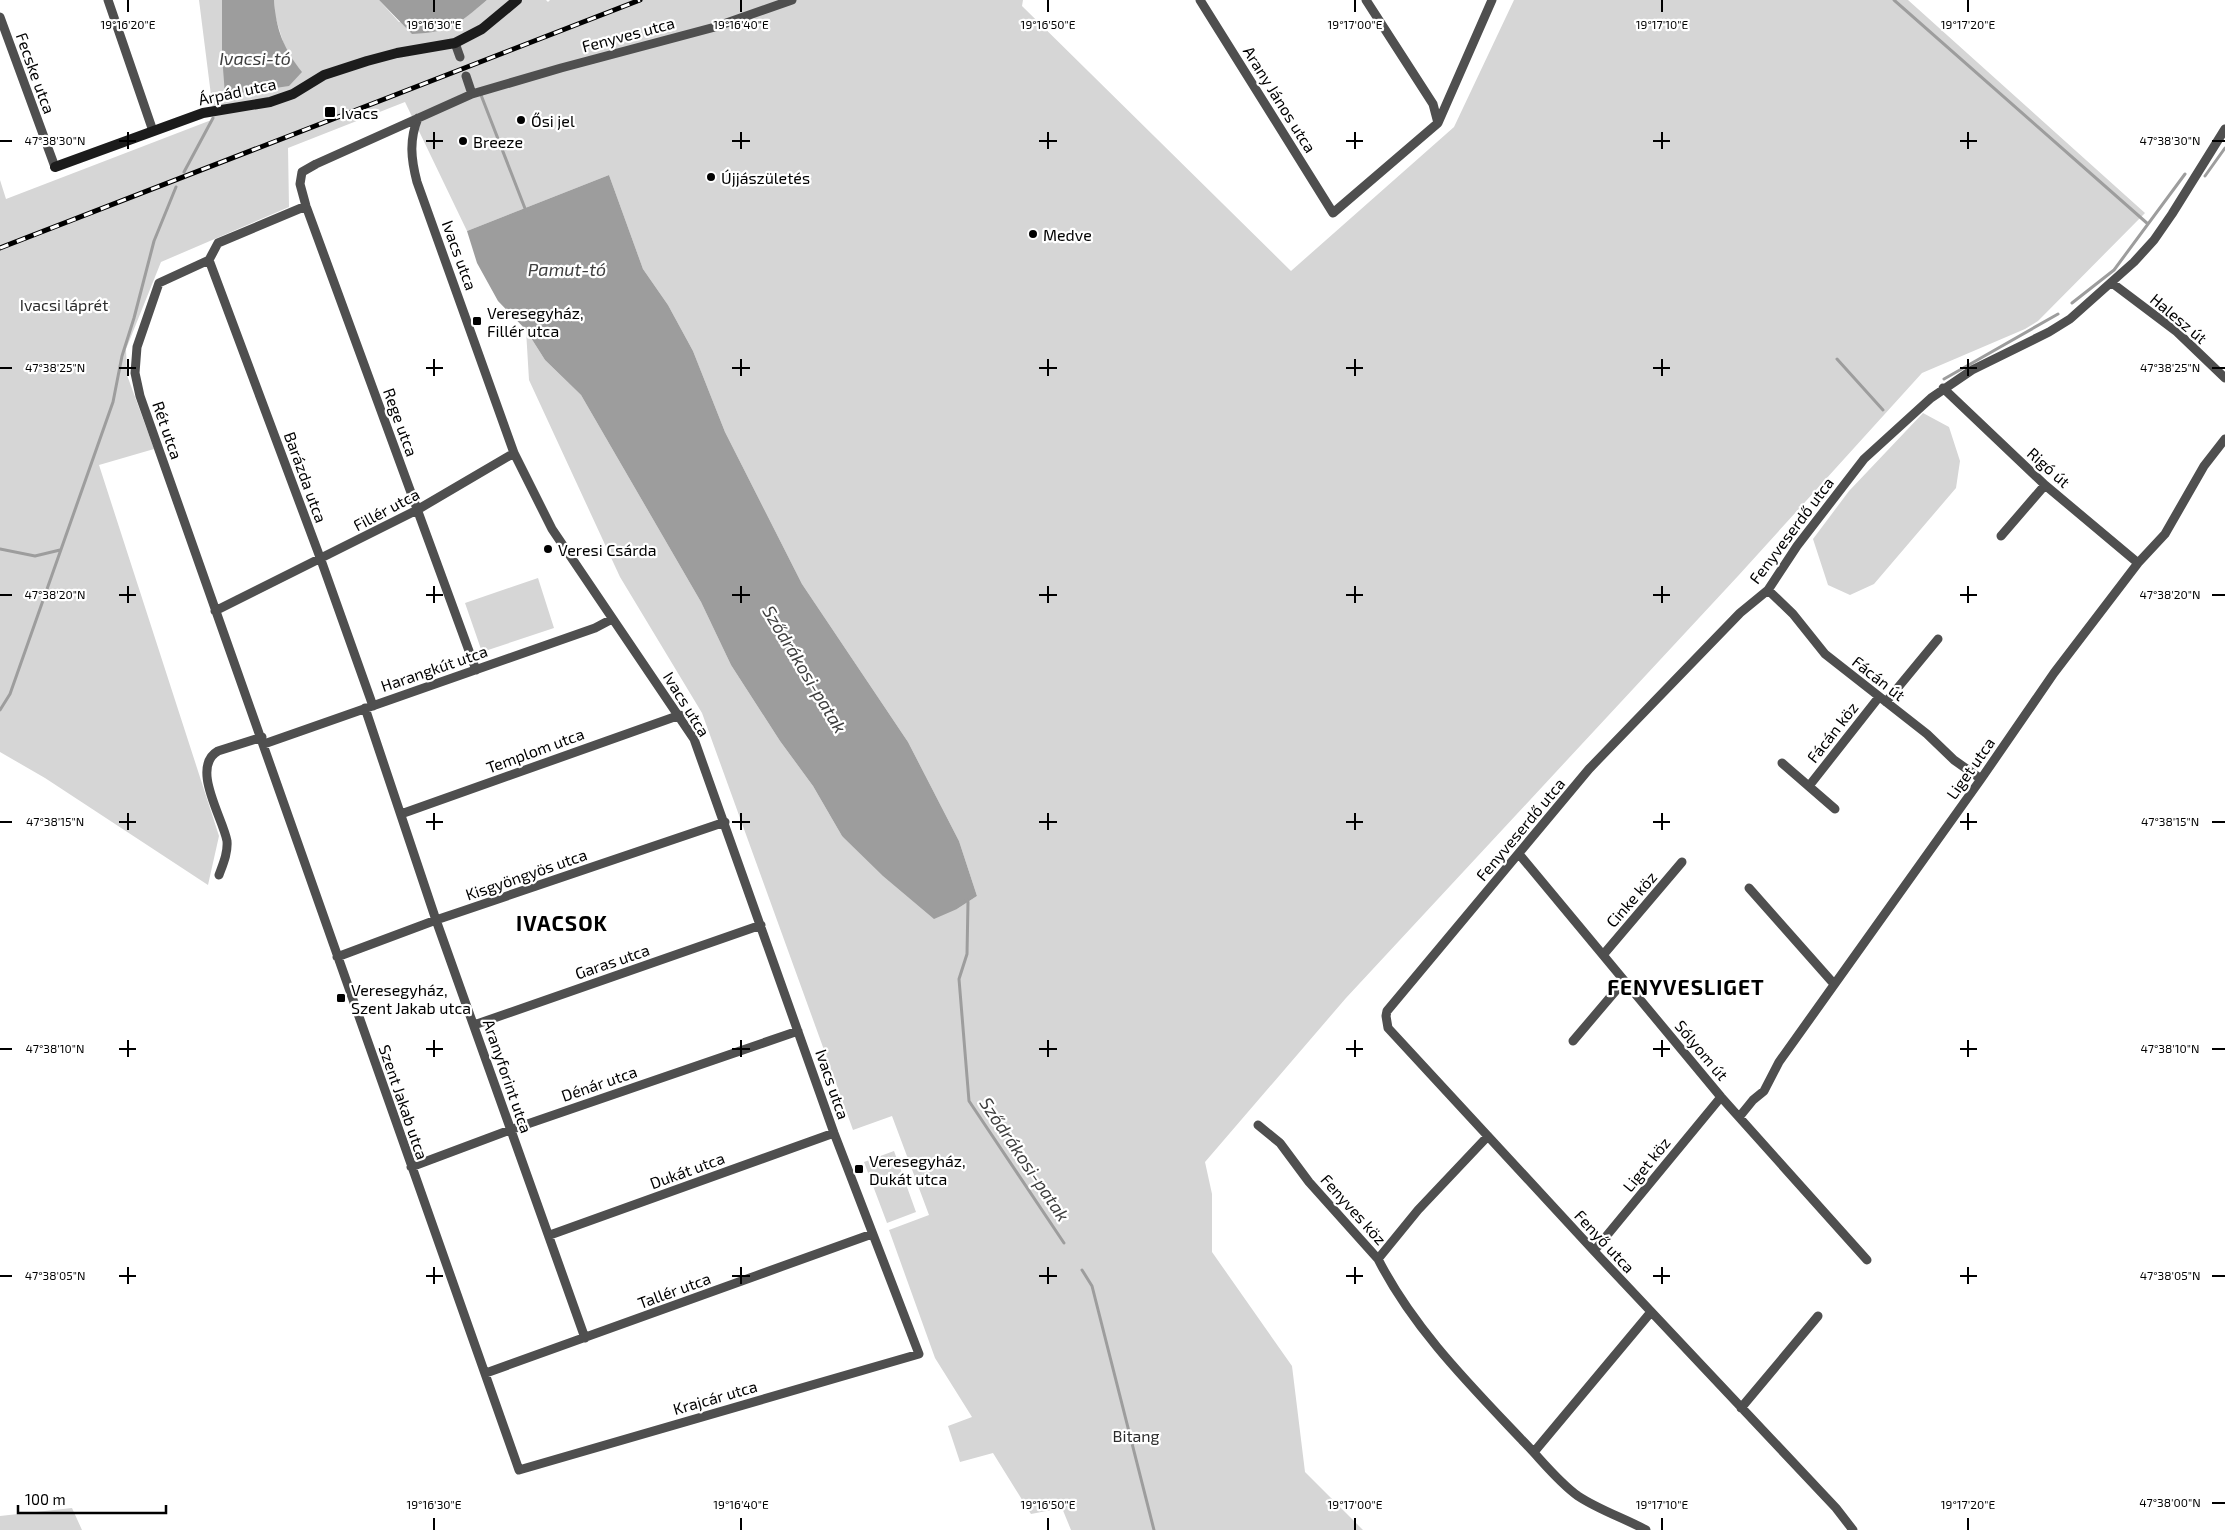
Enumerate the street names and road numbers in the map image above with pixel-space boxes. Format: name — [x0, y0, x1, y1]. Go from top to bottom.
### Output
street label: Fenyves utca — [580, 13, 676, 55]
street label: Fecske utca — [13, 30, 59, 116]
street label: Arany János utca — [1240, 42, 1320, 156]
street label: Árpád utca — [196, 73, 278, 109]
street label: Ivacs utca — [439, 218, 481, 292]
street label: Halesz út — [2147, 289, 2211, 347]
street label: Rege utca — [380, 385, 422, 459]
street label: Rét utca — [149, 399, 187, 461]
street label: Barázda utca — [281, 429, 331, 525]
street label: Rigó út — [2024, 443, 2074, 491]
street label: Fenyveserdő utca — [1745, 473, 1837, 587]
street label: Fillér utca — [350, 484, 422, 534]
street label: Harangkút utca — [378, 641, 490, 695]
street label: Fácán út — [1849, 652, 1909, 704]
street label: Ivacs utca — [660, 668, 714, 740]
street label: Fácán köz — [1802, 698, 1862, 766]
street label: Templom utca — [484, 724, 586, 776]
street label: Liget utca — [1942, 733, 1998, 803]
street label: Fenyveserdő utca — [1471, 774, 1569, 884]
street label: Kisgyöngyös utca — [463, 844, 589, 904]
street label: Cinke köz — [1602, 867, 1660, 931]
street label: Garas utca — [572, 939, 652, 983]
street label: Sólyom út — [1671, 1016, 1733, 1084]
street label: Aranyforint utca — [480, 1017, 536, 1135]
street label: Szent Jakab utca — [375, 1042, 433, 1162]
street label: Ivacs utca — [812, 1047, 854, 1121]
street label: Dénár utca — [559, 1061, 639, 1105]
street label: Liget köz — [1618, 1133, 1674, 1195]
street label: Dukát utca — [647, 1148, 727, 1192]
street label: Fenyves köz — [1317, 1170, 1391, 1248]
street label: Fenyő utca — [1571, 1206, 1639, 1276]
street label: Tallér utca — [635, 1268, 713, 1312]
street label: Krajcár utca — [671, 1376, 760, 1419]

